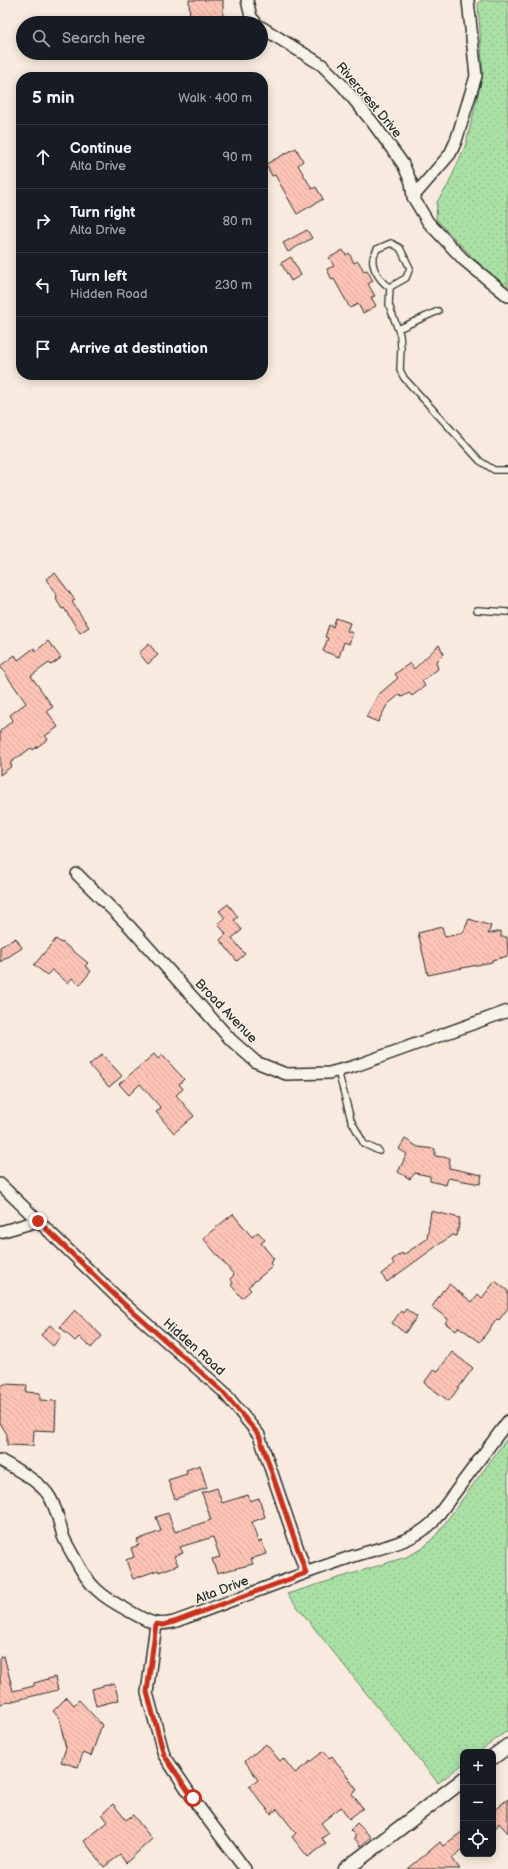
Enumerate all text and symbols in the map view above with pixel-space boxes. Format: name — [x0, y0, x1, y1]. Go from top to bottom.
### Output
search box — [16, 16, 268, 60]
icon: search — [30, 27, 52, 49]
text: Search here — [62, 29, 145, 48]
street label: Rivercrest Drive — [333, 59, 405, 141]
text: 5 min — [32, 88, 75, 108]
text: Walk · 400 m — [178, 90, 252, 106]
text: Continue — [70, 139, 132, 158]
icon: ahead — [32, 146, 54, 168]
text: 90 m — [223, 149, 252, 165]
text: Alta Drive — [70, 158, 126, 174]
text: Turn right — [70, 203, 135, 222]
icon: right — [32, 210, 54, 232]
text: 80 m — [223, 213, 252, 229]
text: Alta Drive — [70, 222, 126, 238]
text: Turn left — [70, 267, 127, 286]
icon: left — [32, 274, 54, 296]
text: 230 m — [215, 277, 252, 293]
text: Hidden Road — [70, 286, 147, 302]
icon: arrive — [32, 338, 54, 360]
text: Arrive at destination — [70, 339, 208, 358]
street label: Broad Avenue — [192, 976, 261, 1046]
route end — [29, 1212, 47, 1230]
street label: Hidden Road — [160, 1315, 228, 1379]
street label: Alta Drive — [193, 1572, 251, 1607]
map controls — [460, 1749, 496, 1857]
button: + — [460, 1749, 496, 1785]
button: − — [460, 1785, 496, 1821]
route start — [184, 1789, 202, 1807]
button: locate — [460, 1821, 496, 1857]

